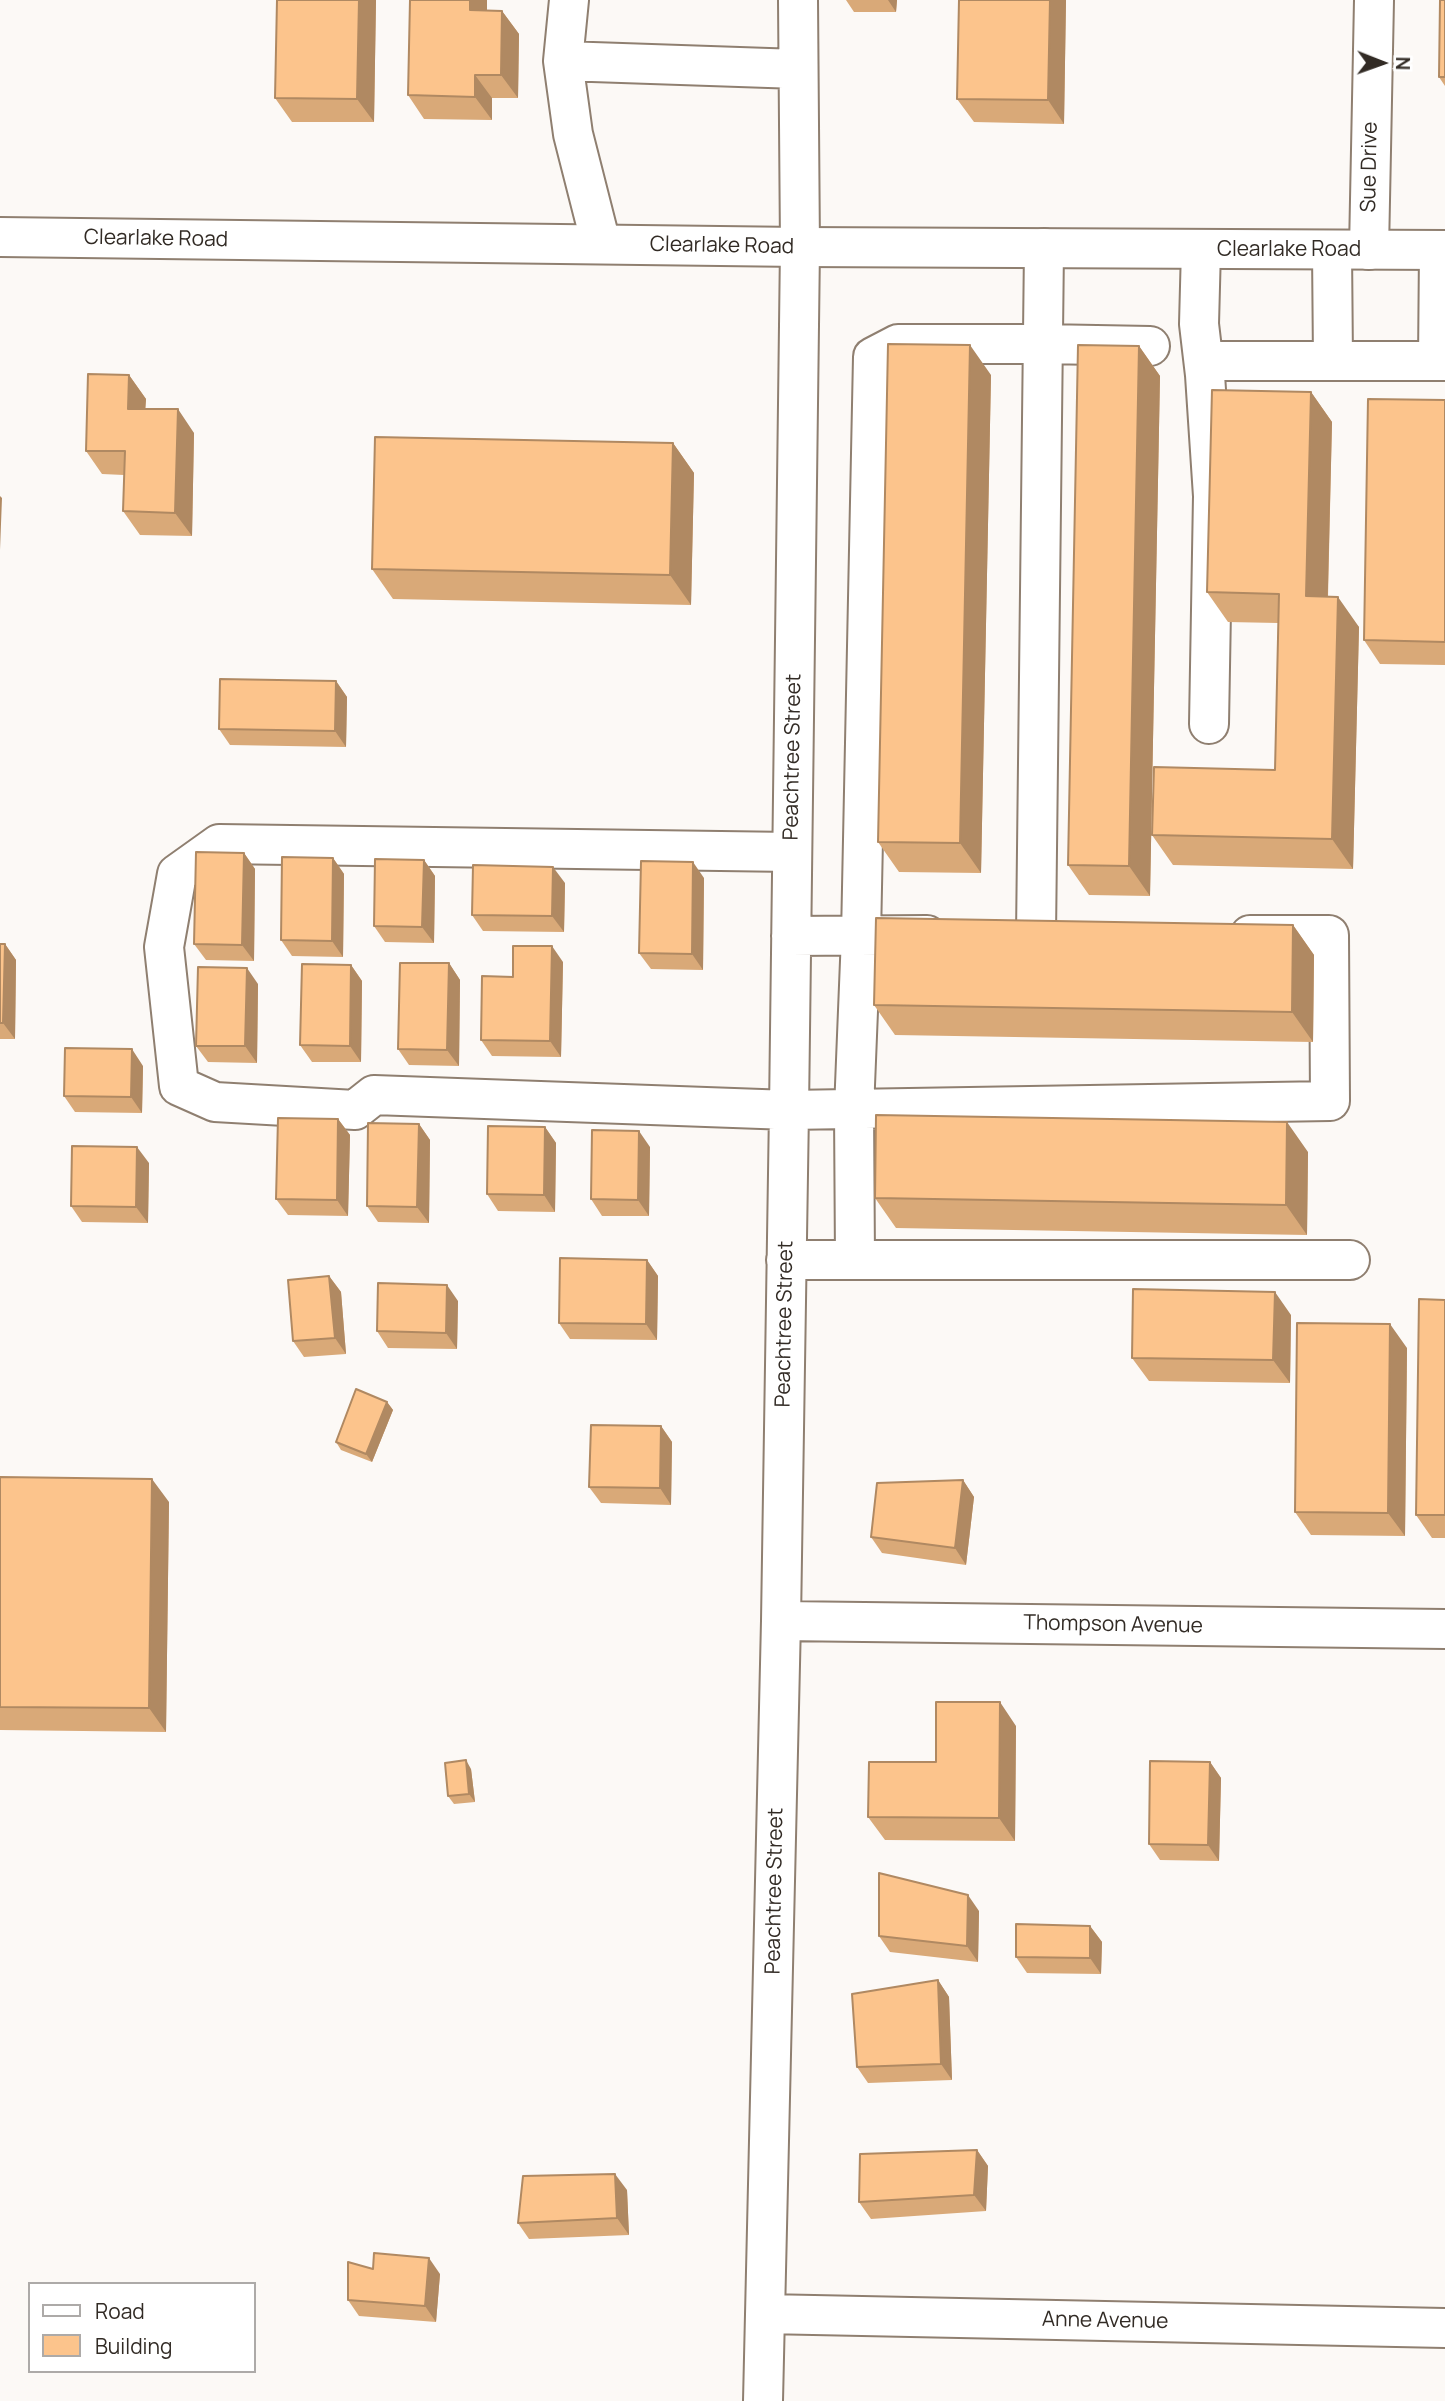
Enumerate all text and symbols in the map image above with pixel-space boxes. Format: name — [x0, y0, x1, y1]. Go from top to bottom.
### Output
north arrow — [1347, 28, 1417, 98]
text: N — [1390, 56, 1416, 70]
street label: Sue Drive — [1357, 121, 1383, 213]
street label: Clearlake Road — [84, 225, 228, 253]
street label: Clearlake Road — [650, 232, 794, 260]
street label: Clearlake Road — [1217, 237, 1361, 263]
street label: Peachtree Street — [779, 673, 807, 841]
street label: Peachtree Street — [771, 1240, 799, 1408]
street label: Thompson Avenue — [1023, 1611, 1203, 1639]
street label: Peachtree Street — [761, 1807, 789, 1975]
legend — [28, 2282, 256, 2373]
text: Road — [95, 2297, 145, 2325]
street label: Anne Avenue — [1042, 2307, 1168, 2335]
text: Building — [95, 2332, 172, 2360]

